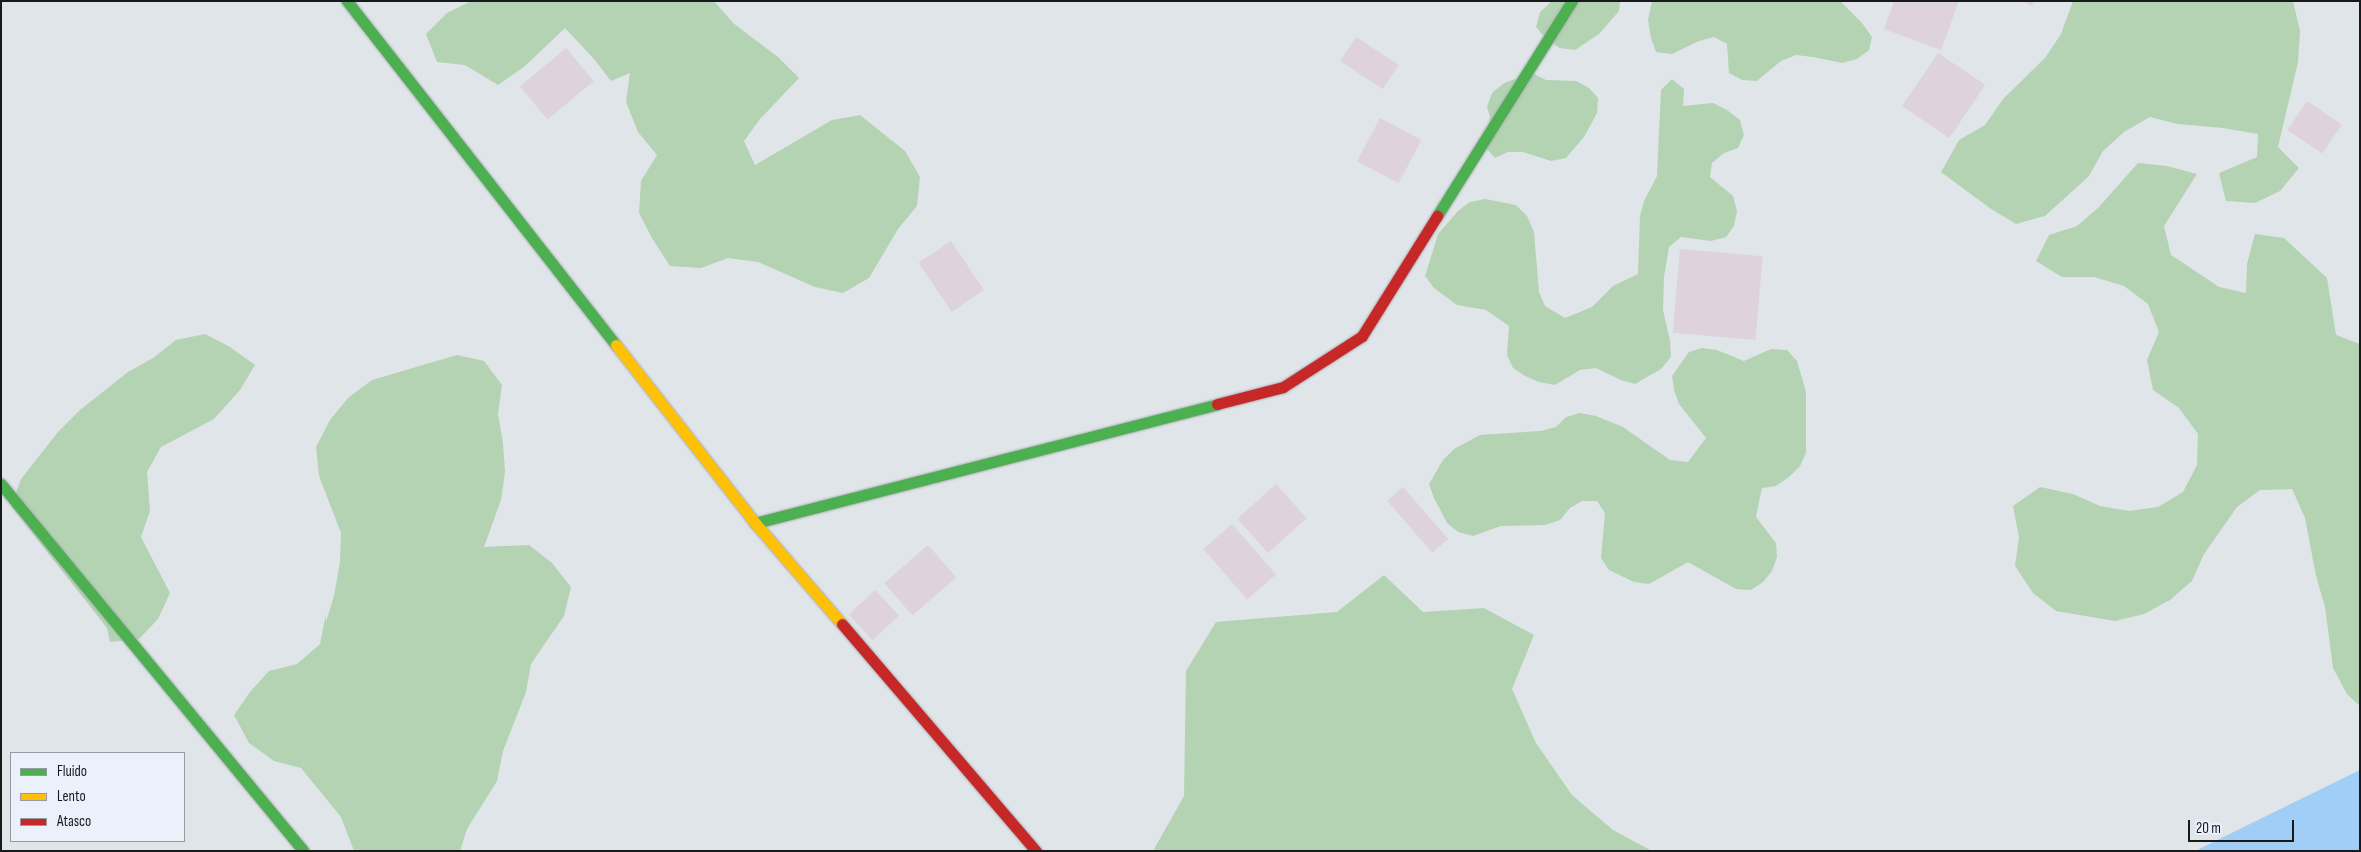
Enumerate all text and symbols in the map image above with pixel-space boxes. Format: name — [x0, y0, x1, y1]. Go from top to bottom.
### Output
legend — [10, 752, 185, 842]
text: Fluido — [57, 762, 87, 781]
text: Lento — [57, 787, 86, 806]
scale bar — [2191, 810, 2297, 842]
text: Atasco — [57, 812, 91, 831]
text: 20 m — [2196, 819, 2221, 838]

